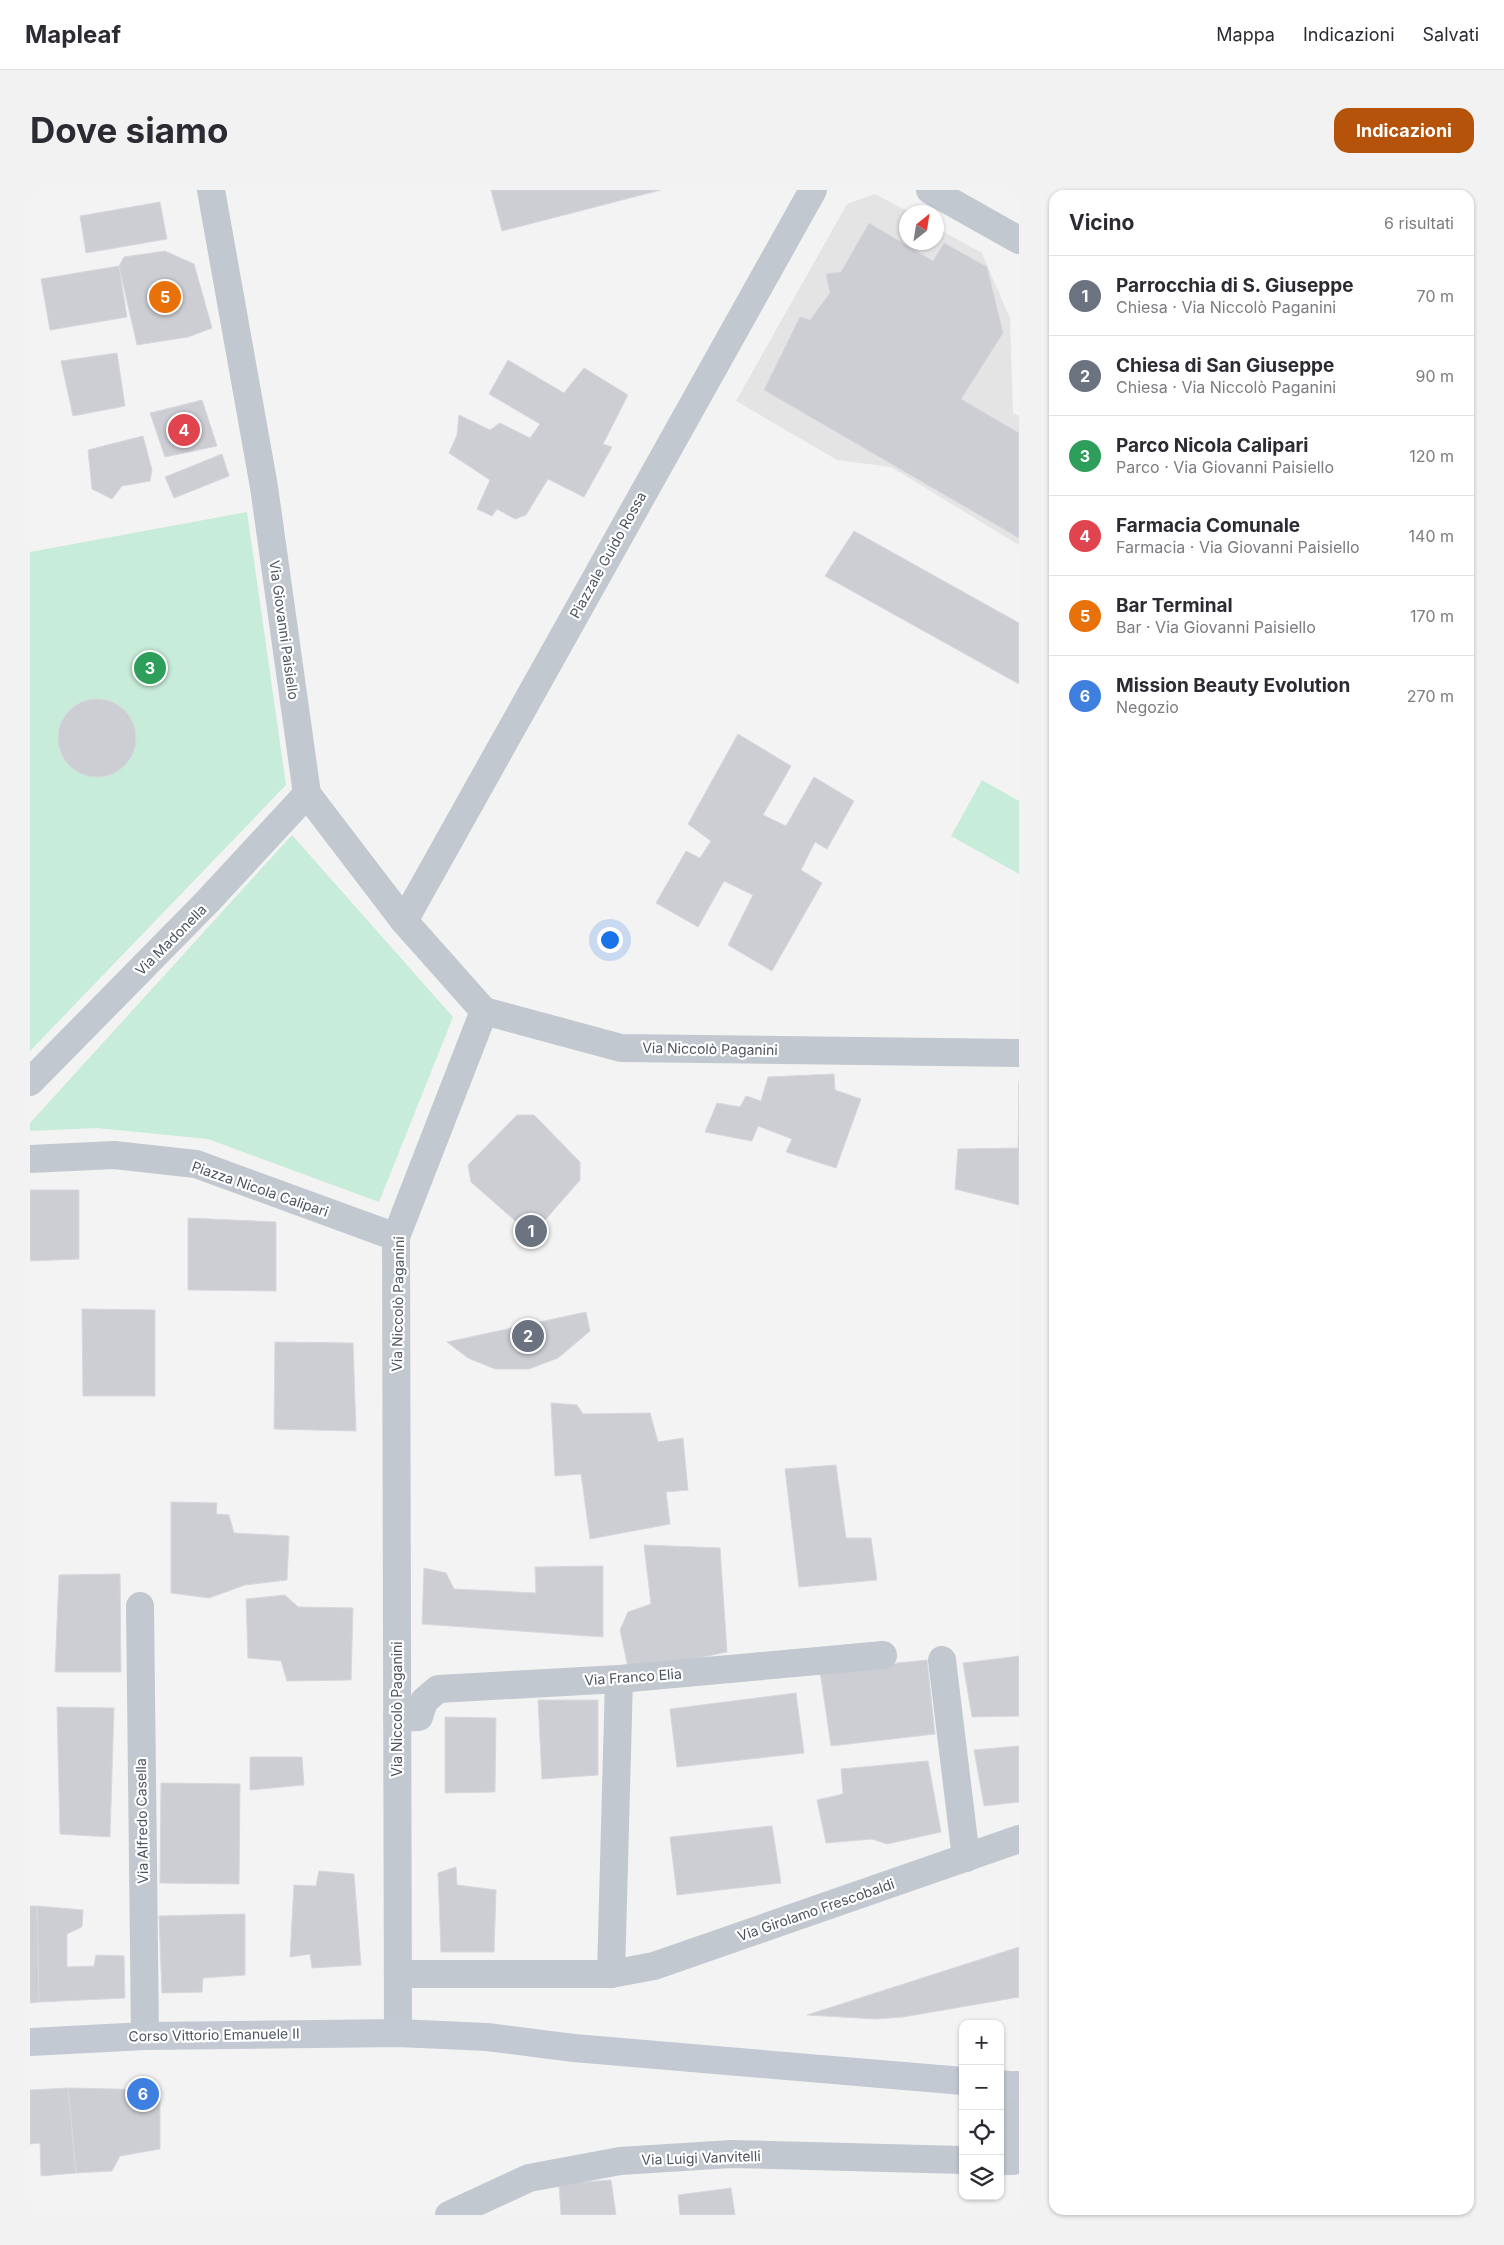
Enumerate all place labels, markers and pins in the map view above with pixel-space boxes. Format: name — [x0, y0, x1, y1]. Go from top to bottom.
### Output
pin: 5 — [149, 278, 181, 316]
pin: 4 — [168, 411, 200, 449]
pin: 3 — [134, 649, 166, 687]
pin: 1 — [515, 1212, 547, 1250]
pin: 2 — [512, 1317, 544, 1355]
pin: 6 — [127, 2075, 159, 2113]

